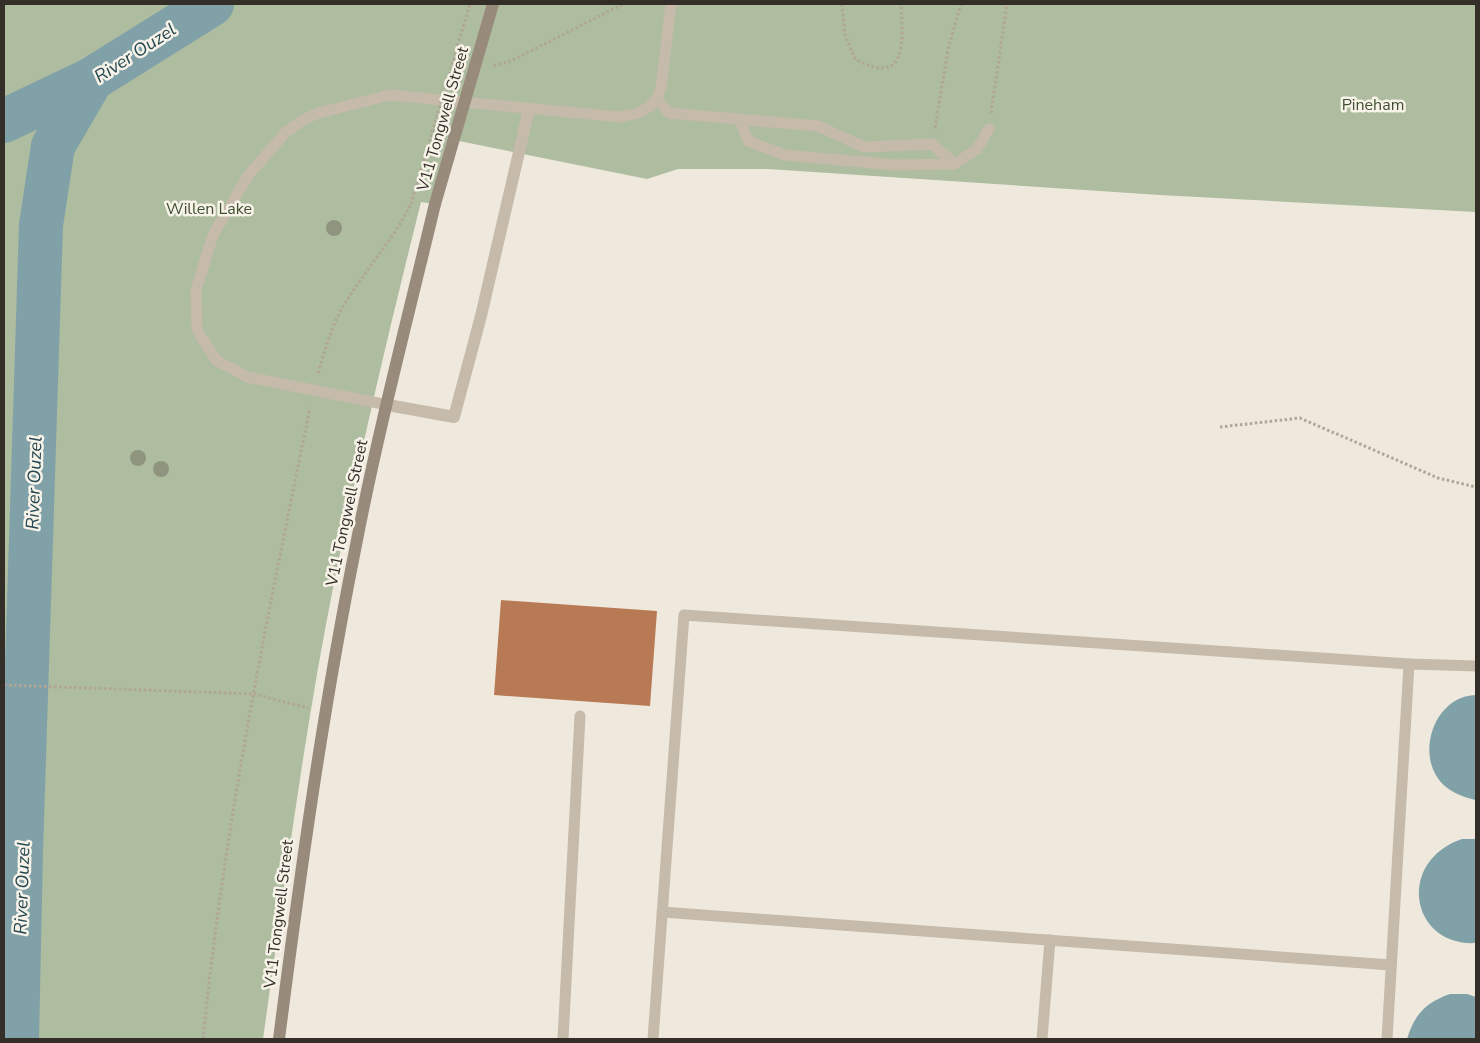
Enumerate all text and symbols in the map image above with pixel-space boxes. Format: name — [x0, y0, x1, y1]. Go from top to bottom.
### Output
water label: River Ouzel — [89, 18, 181, 88]
street label: V11 Tongwell Street — [412, 44, 474, 195]
park label: Pineham — [1342, 94, 1404, 116]
park label: Willen Lake — [166, 198, 252, 220]
water label: River Ouzel — [20, 436, 48, 530]
street label: V11 Tongwell Street — [321, 437, 373, 589]
street label: V11 Tongwell Street — [259, 838, 299, 990]
water label: River Ouzel — [8, 841, 36, 935]

